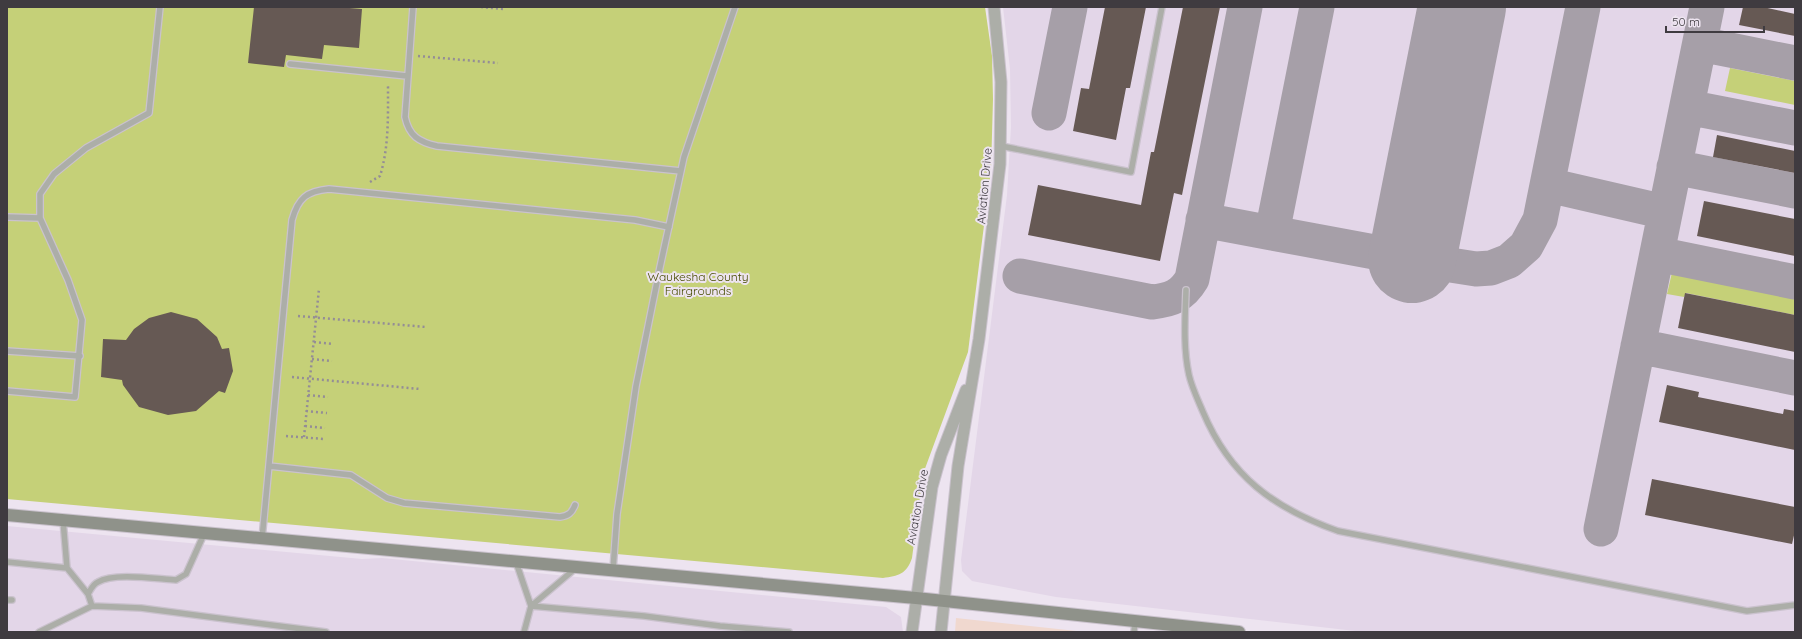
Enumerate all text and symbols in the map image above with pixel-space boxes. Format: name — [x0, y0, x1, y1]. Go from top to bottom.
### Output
scale bar — [1666, 8, 1764, 34]
text: 50 m — [1672, 14, 1700, 29]
street label: Aviation Drive — [973, 147, 995, 225]
park label: Waukesha County Fairgrounds — [647, 269, 749, 298]
street label: Aviation Drive — [903, 468, 931, 546]

